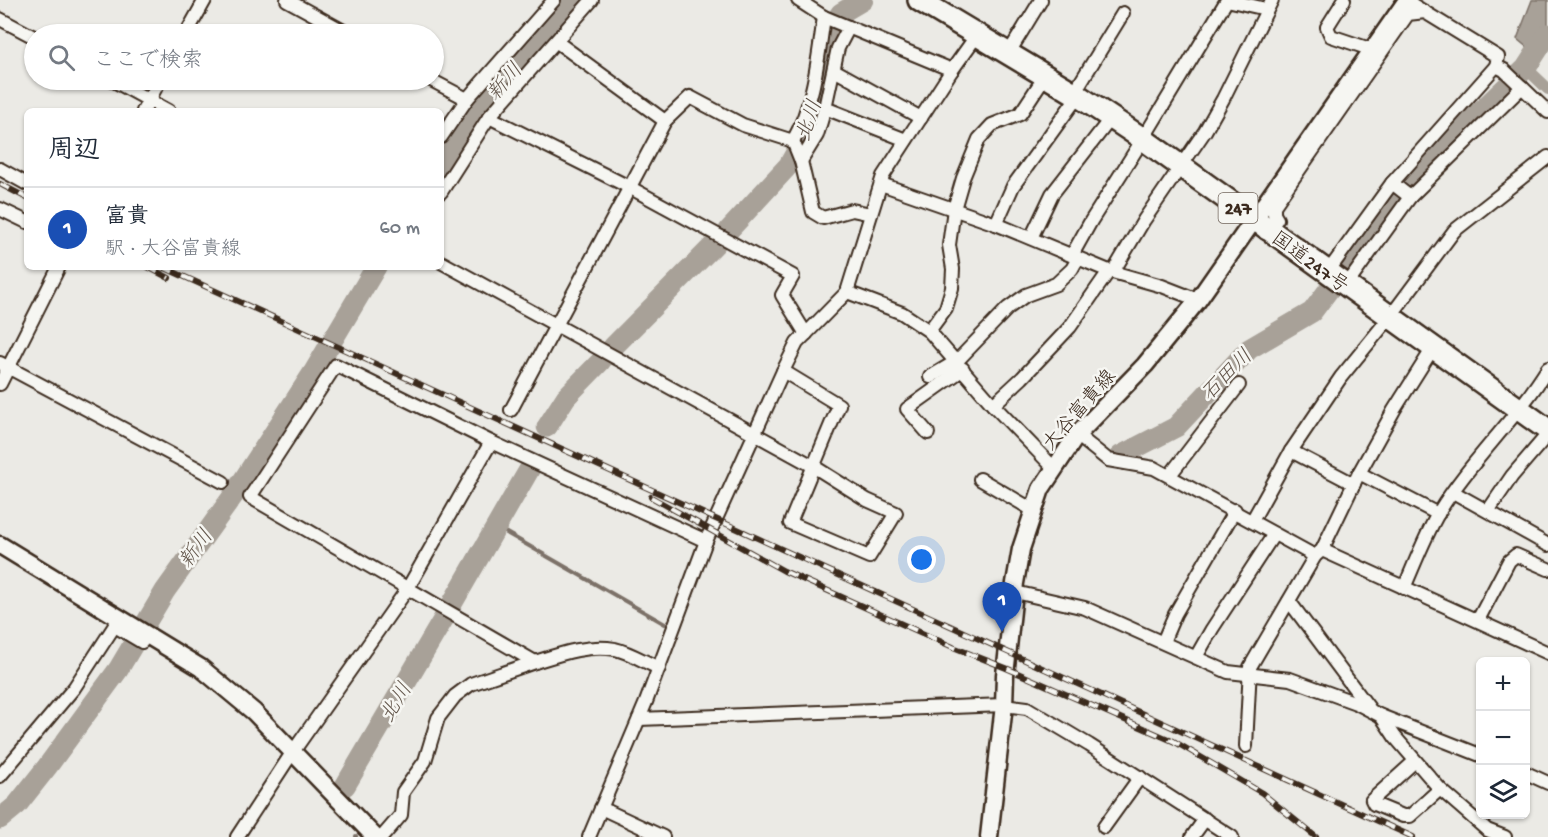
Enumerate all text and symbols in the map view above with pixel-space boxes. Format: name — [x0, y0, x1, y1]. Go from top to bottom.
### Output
search box — [24, 24, 444, 90]
icon: search — [45, 41, 78, 74]
text: ここで検索 — [93, 49, 203, 75]
water label: 新川 — [483, 59, 530, 107]
water label: 北川 — [792, 97, 830, 145]
text: 周辺 — [48, 137, 100, 168]
road number: 247 — [1218, 193, 1258, 223]
text: 富貴 — [105, 205, 149, 231]
text: 1 — [63, 218, 72, 241]
text: 60 m — [380, 218, 420, 241]
street label: 国道247号 — [1266, 227, 1353, 299]
text: 駅 · 大谷富貴線 — [105, 239, 241, 262]
water label: 石田川 — [1197, 345, 1260, 408]
street label: 大谷富貴線 — [1038, 365, 1122, 457]
water label: 新川 — [175, 525, 220, 574]
your location — [907, 545, 936, 574]
pin: 1 — [982, 582, 1022, 632]
map controls — [1476, 657, 1530, 819]
button: + — [1476, 657, 1530, 711]
water label: 北川 — [376, 679, 420, 728]
button: − — [1476, 711, 1530, 765]
button: layers — [1476, 765, 1530, 819]

